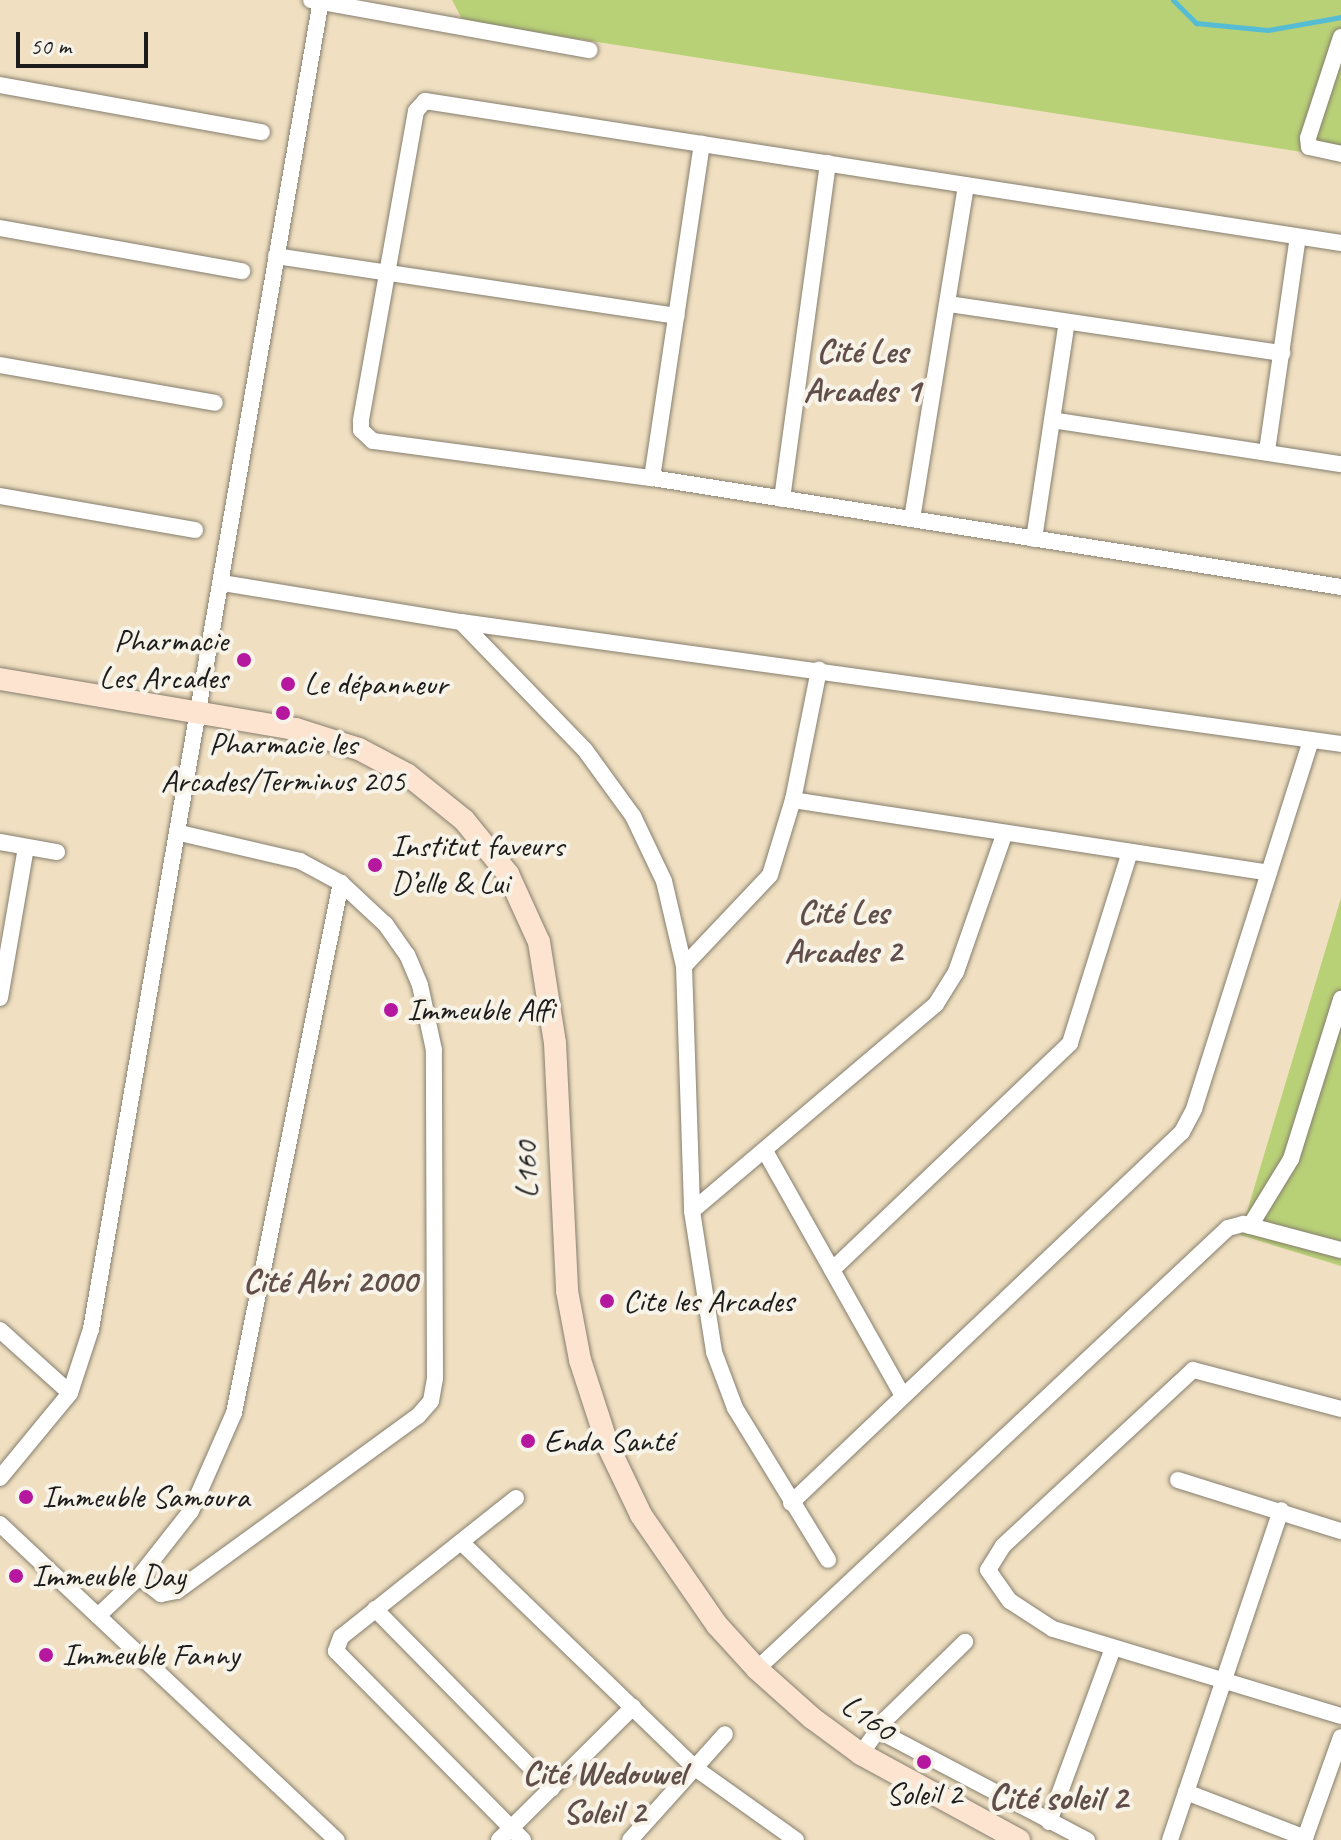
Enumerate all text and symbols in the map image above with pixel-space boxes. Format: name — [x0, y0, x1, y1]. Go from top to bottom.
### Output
scale bar — [20, 16, 152, 66]
text: 50 m — [30, 31, 71, 61]
district label: Cité Les Arcades 1 — [803, 330, 921, 410]
place label: Pharmacie Les Arcades — [99, 623, 228, 698]
marker: Pharmacie Les Arcades — [235, 651, 253, 669]
place label: Le dépanneur — [304, 665, 447, 703]
marker: Le dépanneur — [279, 675, 297, 693]
marker: Pharmacie les Arcades/Terminus 205 — [274, 704, 292, 722]
place label: Pharmacie les Arcades/Terminus 205 — [161, 726, 405, 801]
place label: Institut faveurs D’elle & Lui — [391, 828, 564, 903]
marker: Institut faveurs D’elle & Lui — [366, 856, 384, 874]
district label: Cité Les Arcades 2 — [784, 891, 902, 970]
place label: Immeuble Affi — [407, 991, 554, 1029]
marker: Immeuble Affi — [382, 1001, 400, 1019]
street label: L160 — [507, 1141, 547, 1199]
district label: Cité Abri 2000 — [243, 1261, 417, 1301]
place label: Cite les Arcades — [623, 1282, 794, 1320]
marker: Cite les Arcades — [598, 1292, 616, 1310]
place label: Enda Santé — [544, 1422, 674, 1460]
marker: Enda Santé — [519, 1432, 537, 1450]
place label: Immeuble Samoura — [42, 1478, 248, 1516]
marker: Immeuble Samoura — [17, 1488, 35, 1506]
place label: Immeuble Day — [32, 1557, 185, 1595]
marker: Immeuble Day — [7, 1567, 25, 1585]
place label: Immeuble Fanny — [62, 1636, 239, 1674]
marker: Immeuble Fanny — [37, 1646, 55, 1664]
street label: L160 — [834, 1686, 902, 1750]
district label: Cité Wedouwel Soleil 2 — [522, 1752, 686, 1832]
marker: Soleil 2 — [915, 1753, 933, 1771]
place label: Soleil 2 — [886, 1775, 962, 1813]
district label: Cité soleil 2 — [989, 1776, 1127, 1820]

